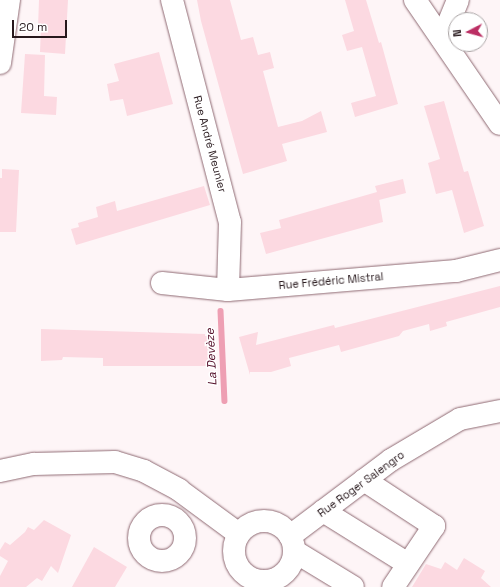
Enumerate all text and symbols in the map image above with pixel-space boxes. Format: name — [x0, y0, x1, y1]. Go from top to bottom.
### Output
scale bar — [14, 12, 69, 38]
north arrow — [448, 12, 488, 52]
text: 20 m — [19, 19, 47, 35]
text: N — [450, 29, 464, 38]
street label: Rue André Meunier — [191, 94, 229, 194]
street label: Rue Frédéric Mistral — [278, 270, 384, 292]
water label: La Devèze — [203, 328, 221, 386]
street label: Rue Roger Salengro — [315, 448, 407, 520]

